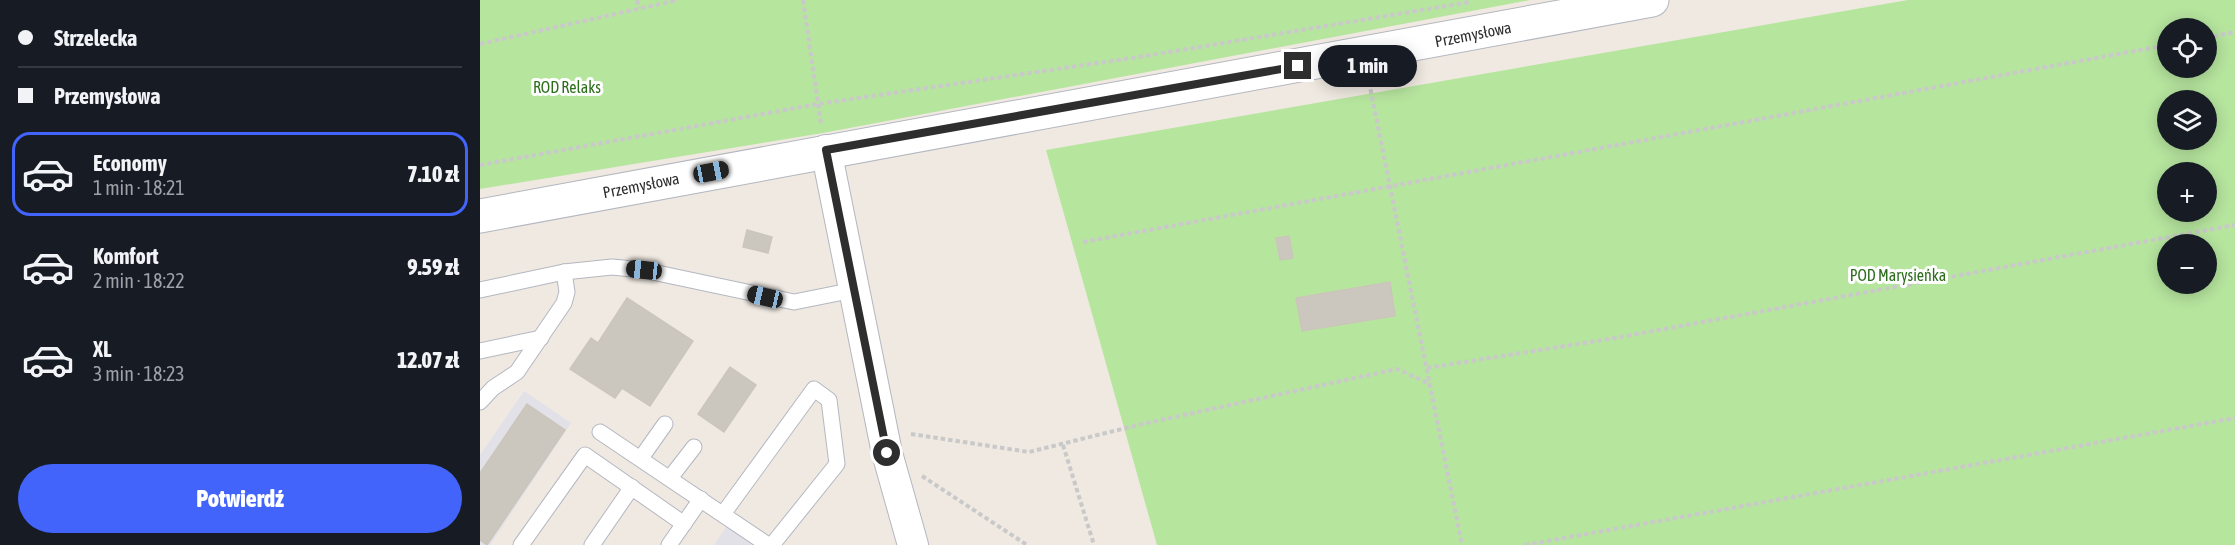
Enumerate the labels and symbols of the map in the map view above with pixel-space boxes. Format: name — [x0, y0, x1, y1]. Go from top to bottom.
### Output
street label: Przemysłowa — [1433, 18, 1513, 51]
callout: 1 min — [1319, 45, 1418, 87]
route end — [1284, 52, 1311, 79]
park label: ROD Relaks — [533, 78, 601, 96]
car — [692, 160, 730, 184]
street label: Przemysłowa — [601, 169, 681, 202]
car — [625, 259, 663, 281]
park label: POD Marysieńka — [1850, 266, 1946, 285]
car — [745, 284, 785, 310]
route start — [873, 439, 900, 466]

